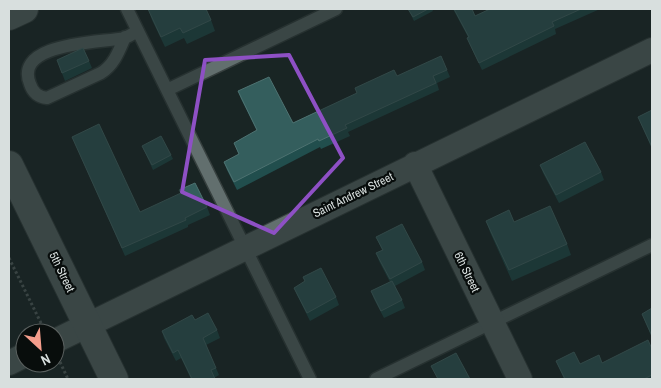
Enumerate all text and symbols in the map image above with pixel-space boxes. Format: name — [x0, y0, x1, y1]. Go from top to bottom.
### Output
street label: Saint Andrew Street — [310, 169, 396, 221]
street label: 5th Street — [45, 249, 79, 295]
street label: 6th Street — [450, 249, 484, 295]
north arrow — [15, 323, 65, 373]
text: N — [38, 350, 53, 370]

